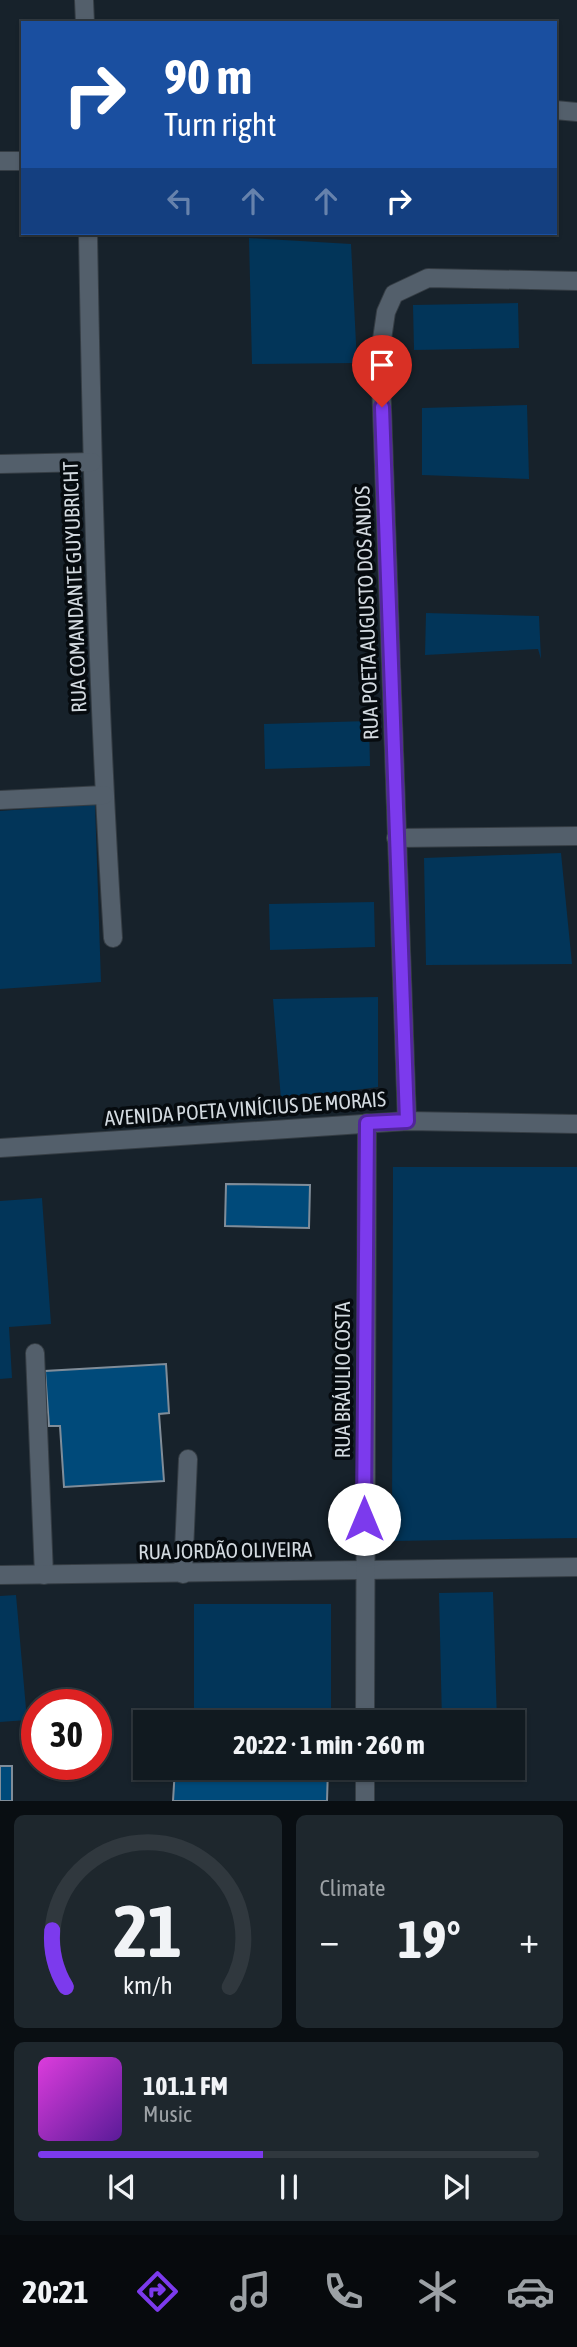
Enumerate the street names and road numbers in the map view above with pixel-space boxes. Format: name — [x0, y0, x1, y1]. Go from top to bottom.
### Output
street label: RUA COMANDANTE GUYUBRICHT — [58, 461, 90, 713]
street label: RUA POETA AUGUSTO DOS ANJOS — [350, 485, 382, 740]
street label: AVENIDA POETA VINÍCIUS DE MORAIS — [104, 1086, 387, 1130]
street label: RUA BRÁULIO COSTA — [330, 1301, 354, 1458]
street label: RUA JORDÃO OLIVEIRA — [138, 1536, 313, 1564]

